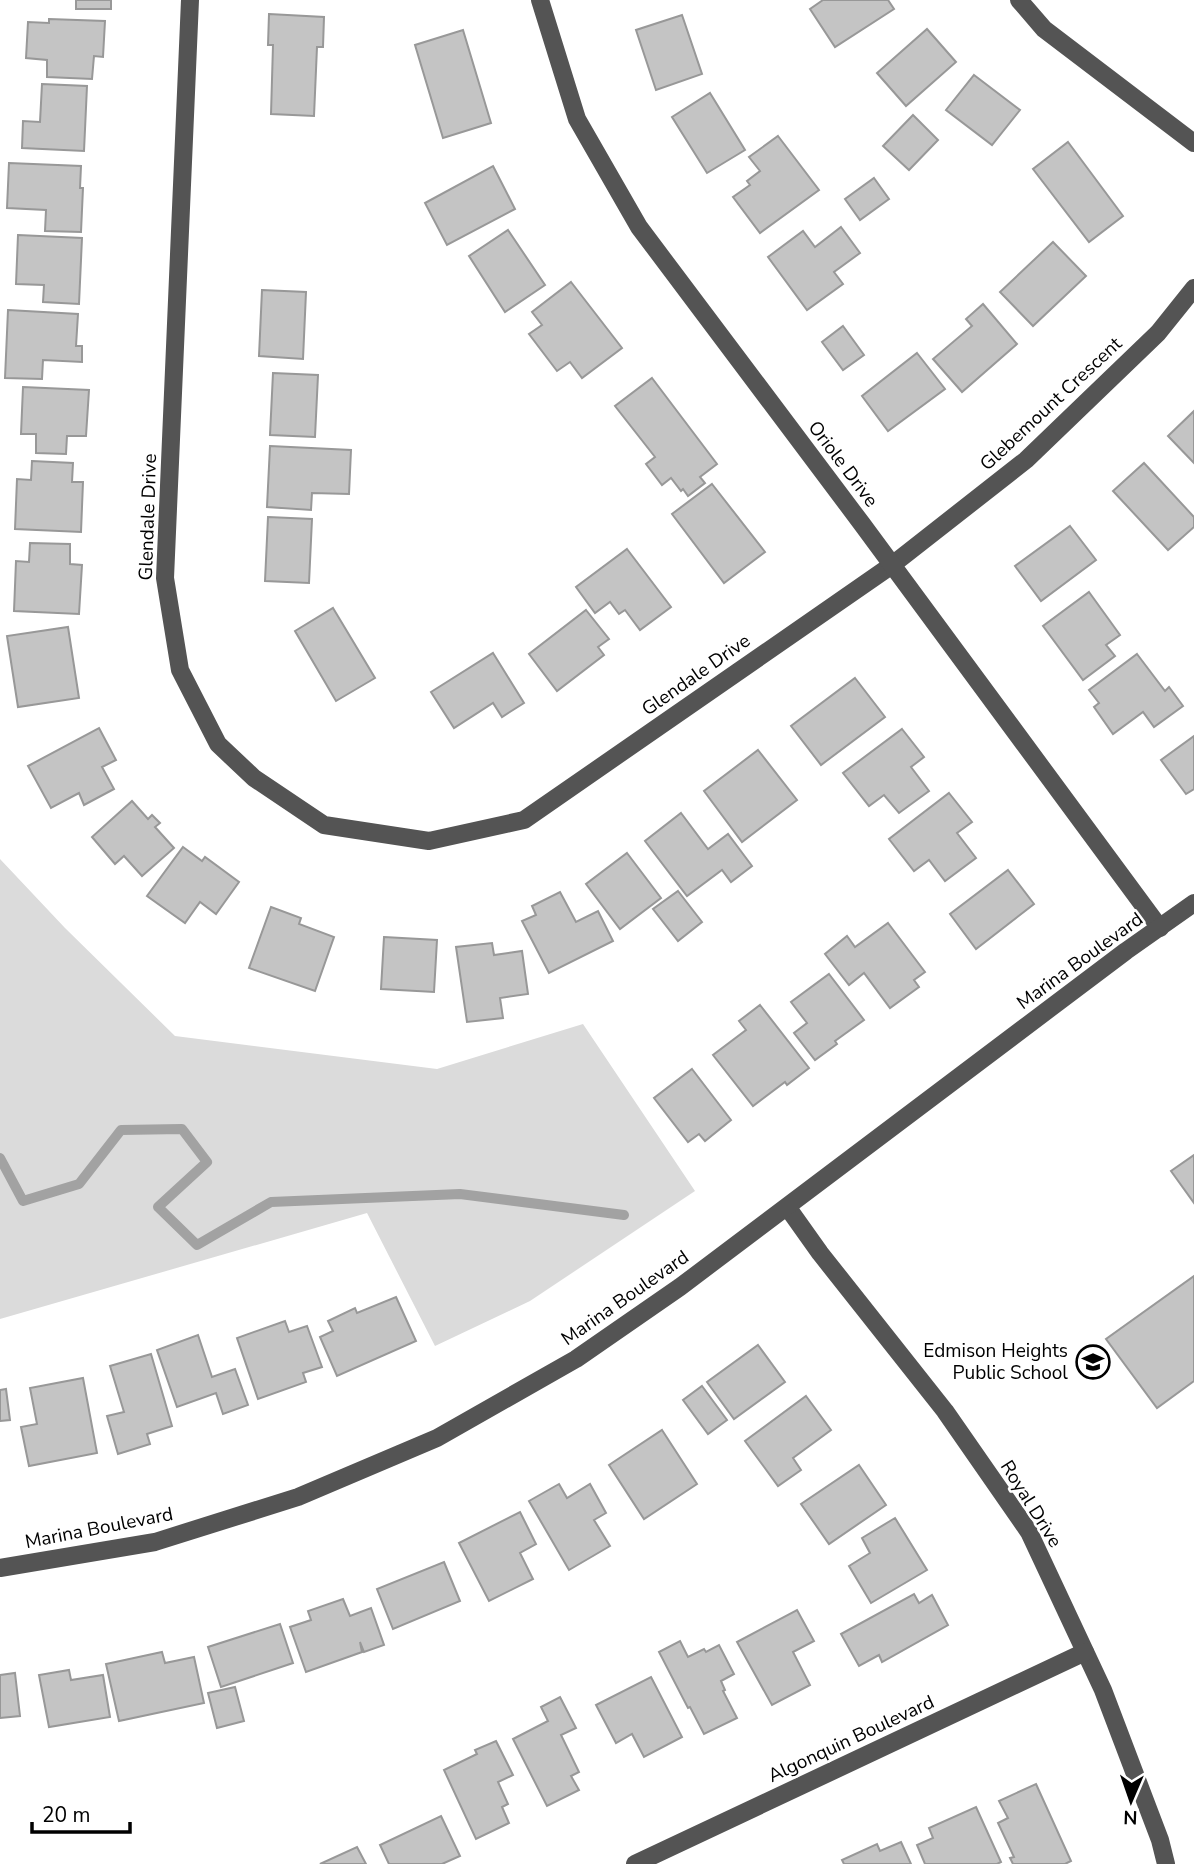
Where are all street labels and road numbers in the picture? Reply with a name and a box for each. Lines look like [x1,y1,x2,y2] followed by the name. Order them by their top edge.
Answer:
[974,331,1128,477] street label: Glebemount Crescent
[802,415,884,513] street label: Oriole Drive
[133,453,163,581] street label: Glendale Drive
[637,628,755,722] street label: Glendale Drive
[1012,906,1148,1016] street label: Marina Boulevard
[556,1244,694,1352] street label: Marina Boulevard
[994,1455,1068,1553] street label: Royal Drive
[23,1501,175,1555] street label: Marina Boulevard
[764,1689,938,1789] street label: Algonquin Boulevard

